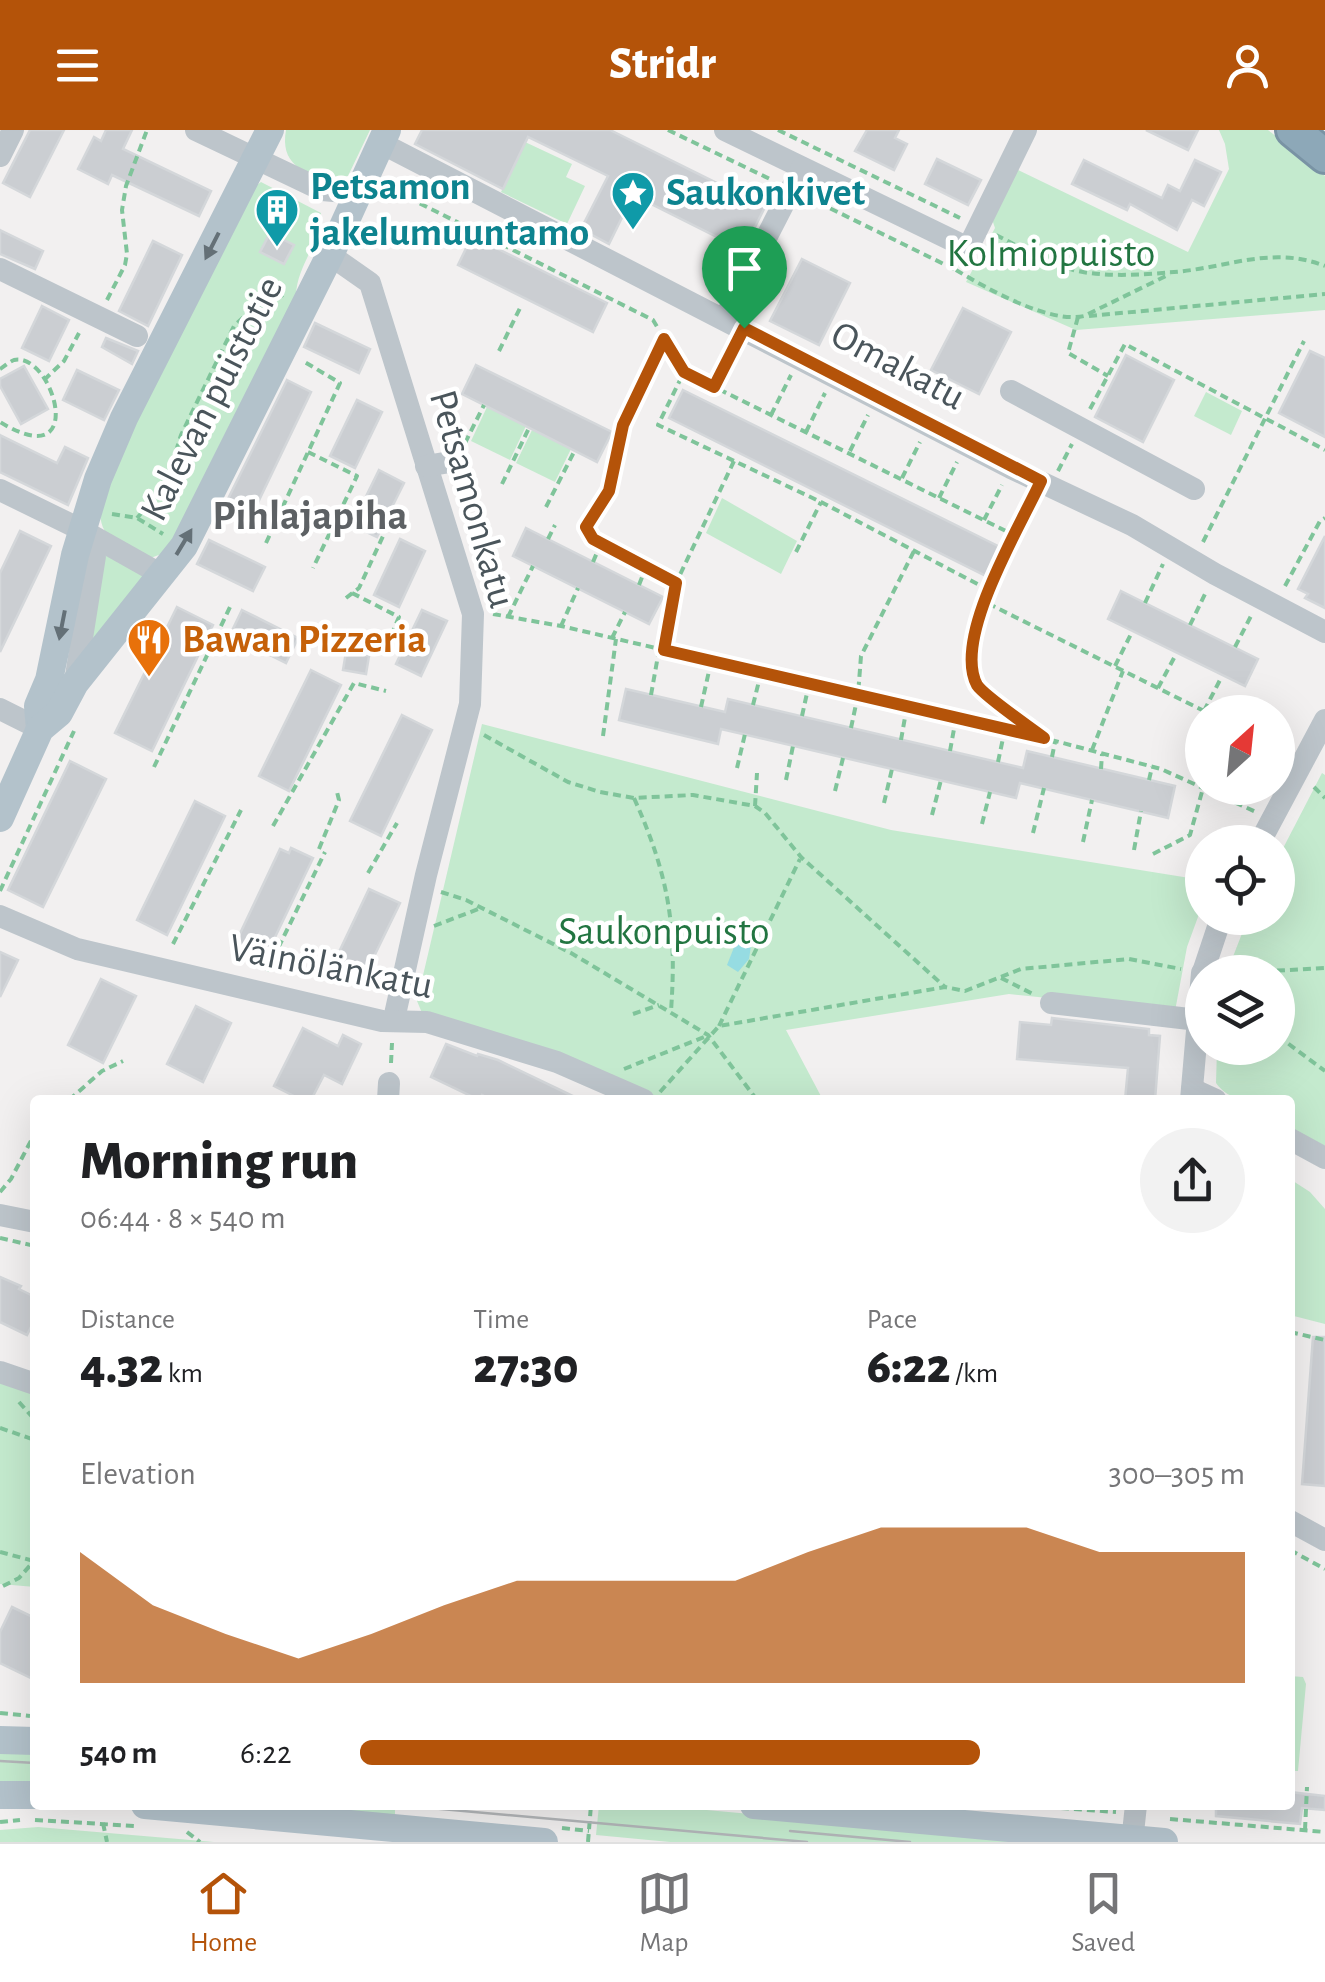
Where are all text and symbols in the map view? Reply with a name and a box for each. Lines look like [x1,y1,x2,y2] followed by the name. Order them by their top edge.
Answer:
[50,38,105,93] icon: menu
[1220,38,1275,93] icon: person
[609,42,716,87] text: Stridr
[310,167,589,253] place label: Petsamon jakelumuuntamo
[610,170,656,231] place icon: Saukonkivet
[666,173,866,213] place label: Saukonkivet
[254,187,300,248] building icon: Petsamon jakelumuuntamo
[702,226,787,329] pin
[204,231,221,260] one-way arrow
[947,234,1155,274] park label: Kolmiopuisto
[717,241,772,296] icon: arrive
[133,271,291,527] street label: Kalevan puistotie
[825,314,971,418] street label: Omakatu
[422,386,522,612] street label: Petsamonkatu
[212,495,408,537] district label: Pihlajapiha
[175,528,192,556] one-way arrow
[53,610,69,641] one-way arrow
[126,617,172,678] restaurant icon: Bawan Pizzeria
[182,620,426,660] place label: Bawan Pizzeria
[1185,695,1295,805] north arrow
[1185,695,1295,1065] map controls
[1185,825,1295,935] button: locate
[558,912,770,952] park label: Saukonpuisto
[226,928,436,1006] street label: Väinölänkatu
[1185,955,1295,1065] button: layers
[1140,1128,1245,1233] button: share
[80,1134,358,1189] text: Morning run
[80,1202,286,1234] text: 06:44 · 8 × 540 m
[80,1306,175,1334] text: Distance
[473,1306,529,1334] text: Time
[867,1306,917,1334] text: Pace
[80,1342,163,1392] text: 4.32
[473,1342,579,1392] text: 27:30
[867,1342,950,1392] text: 6:22
[163,1360,203,1388] text: km
[950,1360,998,1388] text: /km
[80,1458,196,1490] text: Elevation
[1108,1458,1245,1490] text: 300–305 m
[80,1737,157,1769] text: 540 m
[240,1737,292,1769] text: 6:22
[190,1866,257,1960] tab: Home
[637,1866,692,1960] tab: Map
[1071,1866,1135,1960] tab: Saved

